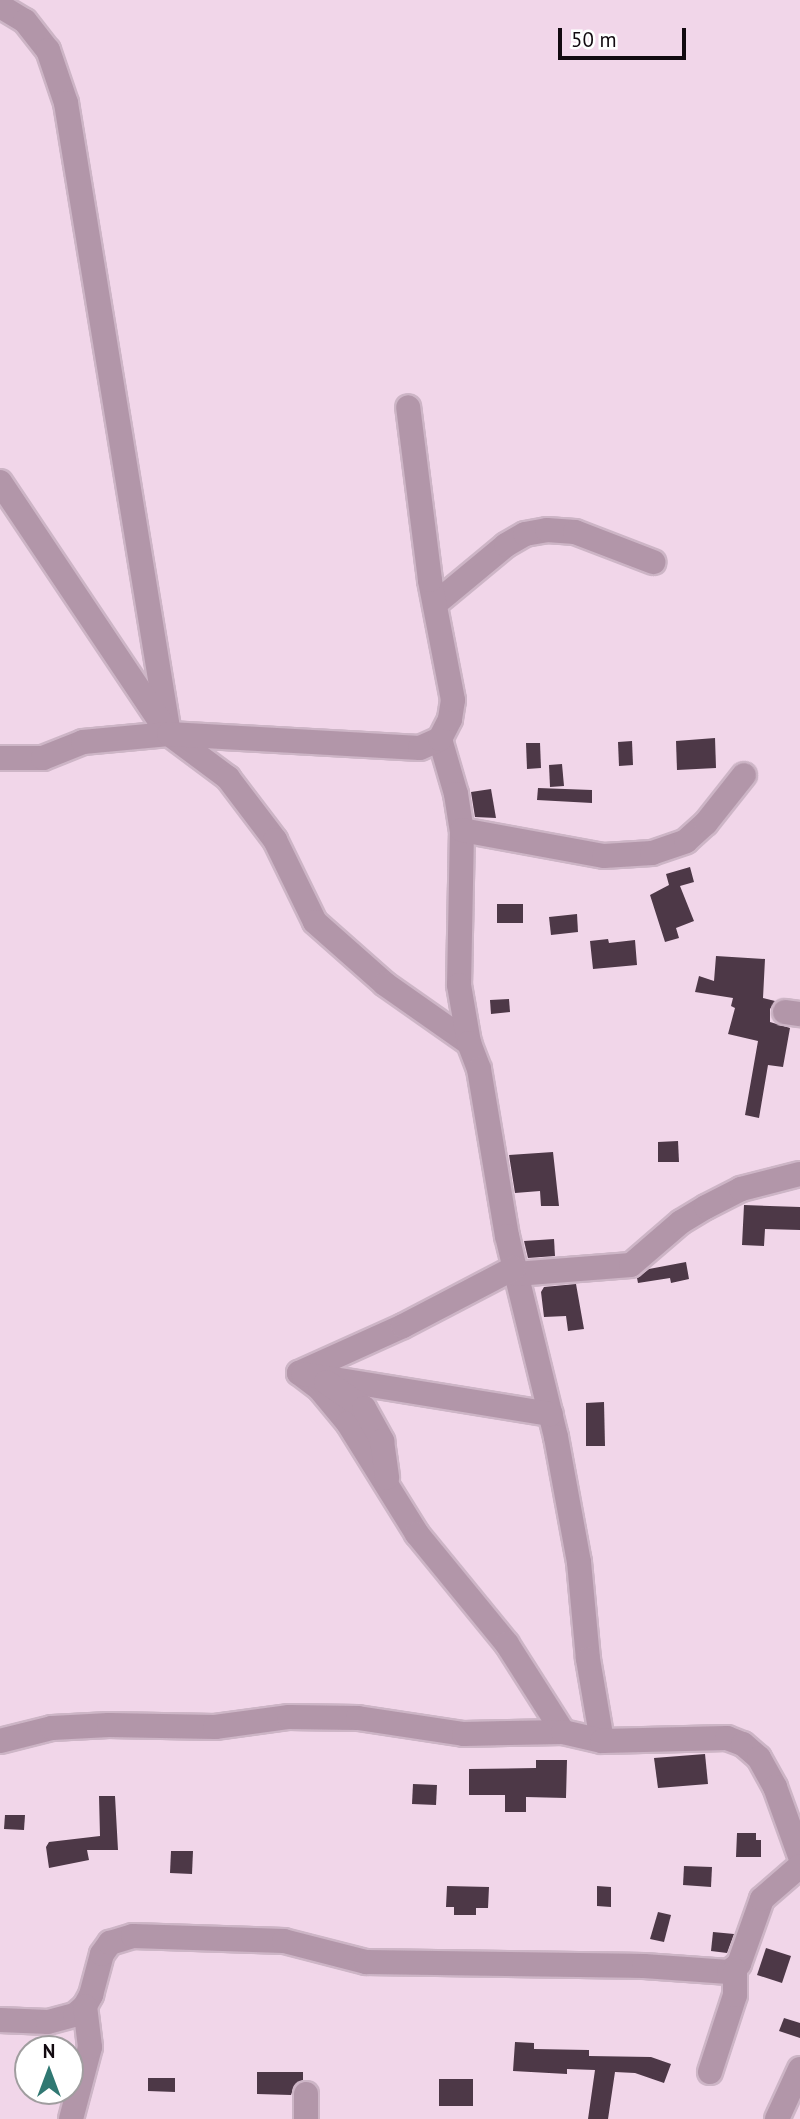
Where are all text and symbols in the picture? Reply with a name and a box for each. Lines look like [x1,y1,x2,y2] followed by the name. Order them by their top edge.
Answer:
[562,14,690,58] scale bar
[571,26,617,53] text: 50 m
[14,2035,84,2105] north arrow
[43,2039,55,2063] text: N

